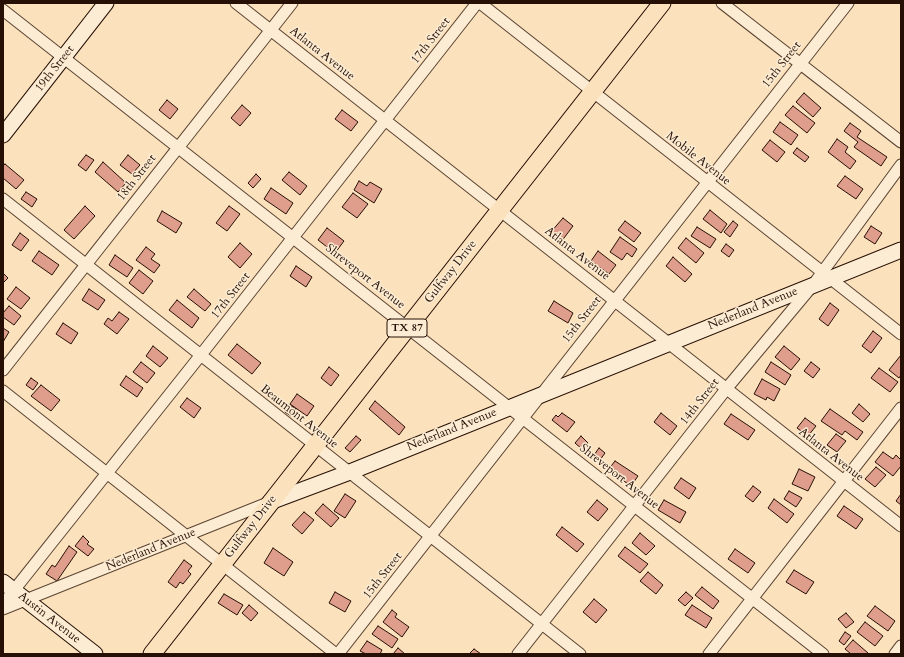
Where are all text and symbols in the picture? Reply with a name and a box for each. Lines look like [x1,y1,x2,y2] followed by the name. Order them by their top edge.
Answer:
[408,15,454,67] street label: 17th Street
[287,24,357,84] street label: Atlanta Avenue
[759,39,805,91] street label: 15th Street
[32,43,78,95] street label: 19th Street
[663,129,733,189] street label: Mobile Avenue
[114,152,160,204] street label: 18th Street
[542,224,612,284] street label: Atlanta Avenue
[422,238,480,306] street label: Gulfway Drive
[322,241,408,313] street label: Shreveport Avenue
[208,270,254,322] street label: 17th Street
[706,284,800,334] street label: Nederland Avenue
[559,294,605,346] street label: 15th Street
[387,319,427,337] road number: TX 87
[677,376,723,428] street label: 14th Street
[257,382,341,452] street label: Beaumont Avenue
[405,405,499,455] street label: Nederland Avenue
[796,425,866,485] street label: Atlanta Avenue
[576,441,662,513] street label: Shreveport Avenue
[222,493,280,561] street label: Gulfway Drive
[104,525,198,575] street label: Nederland Avenue
[360,550,406,602] street label: 15th Street
[15,589,83,647] street label: Austin Avenue

